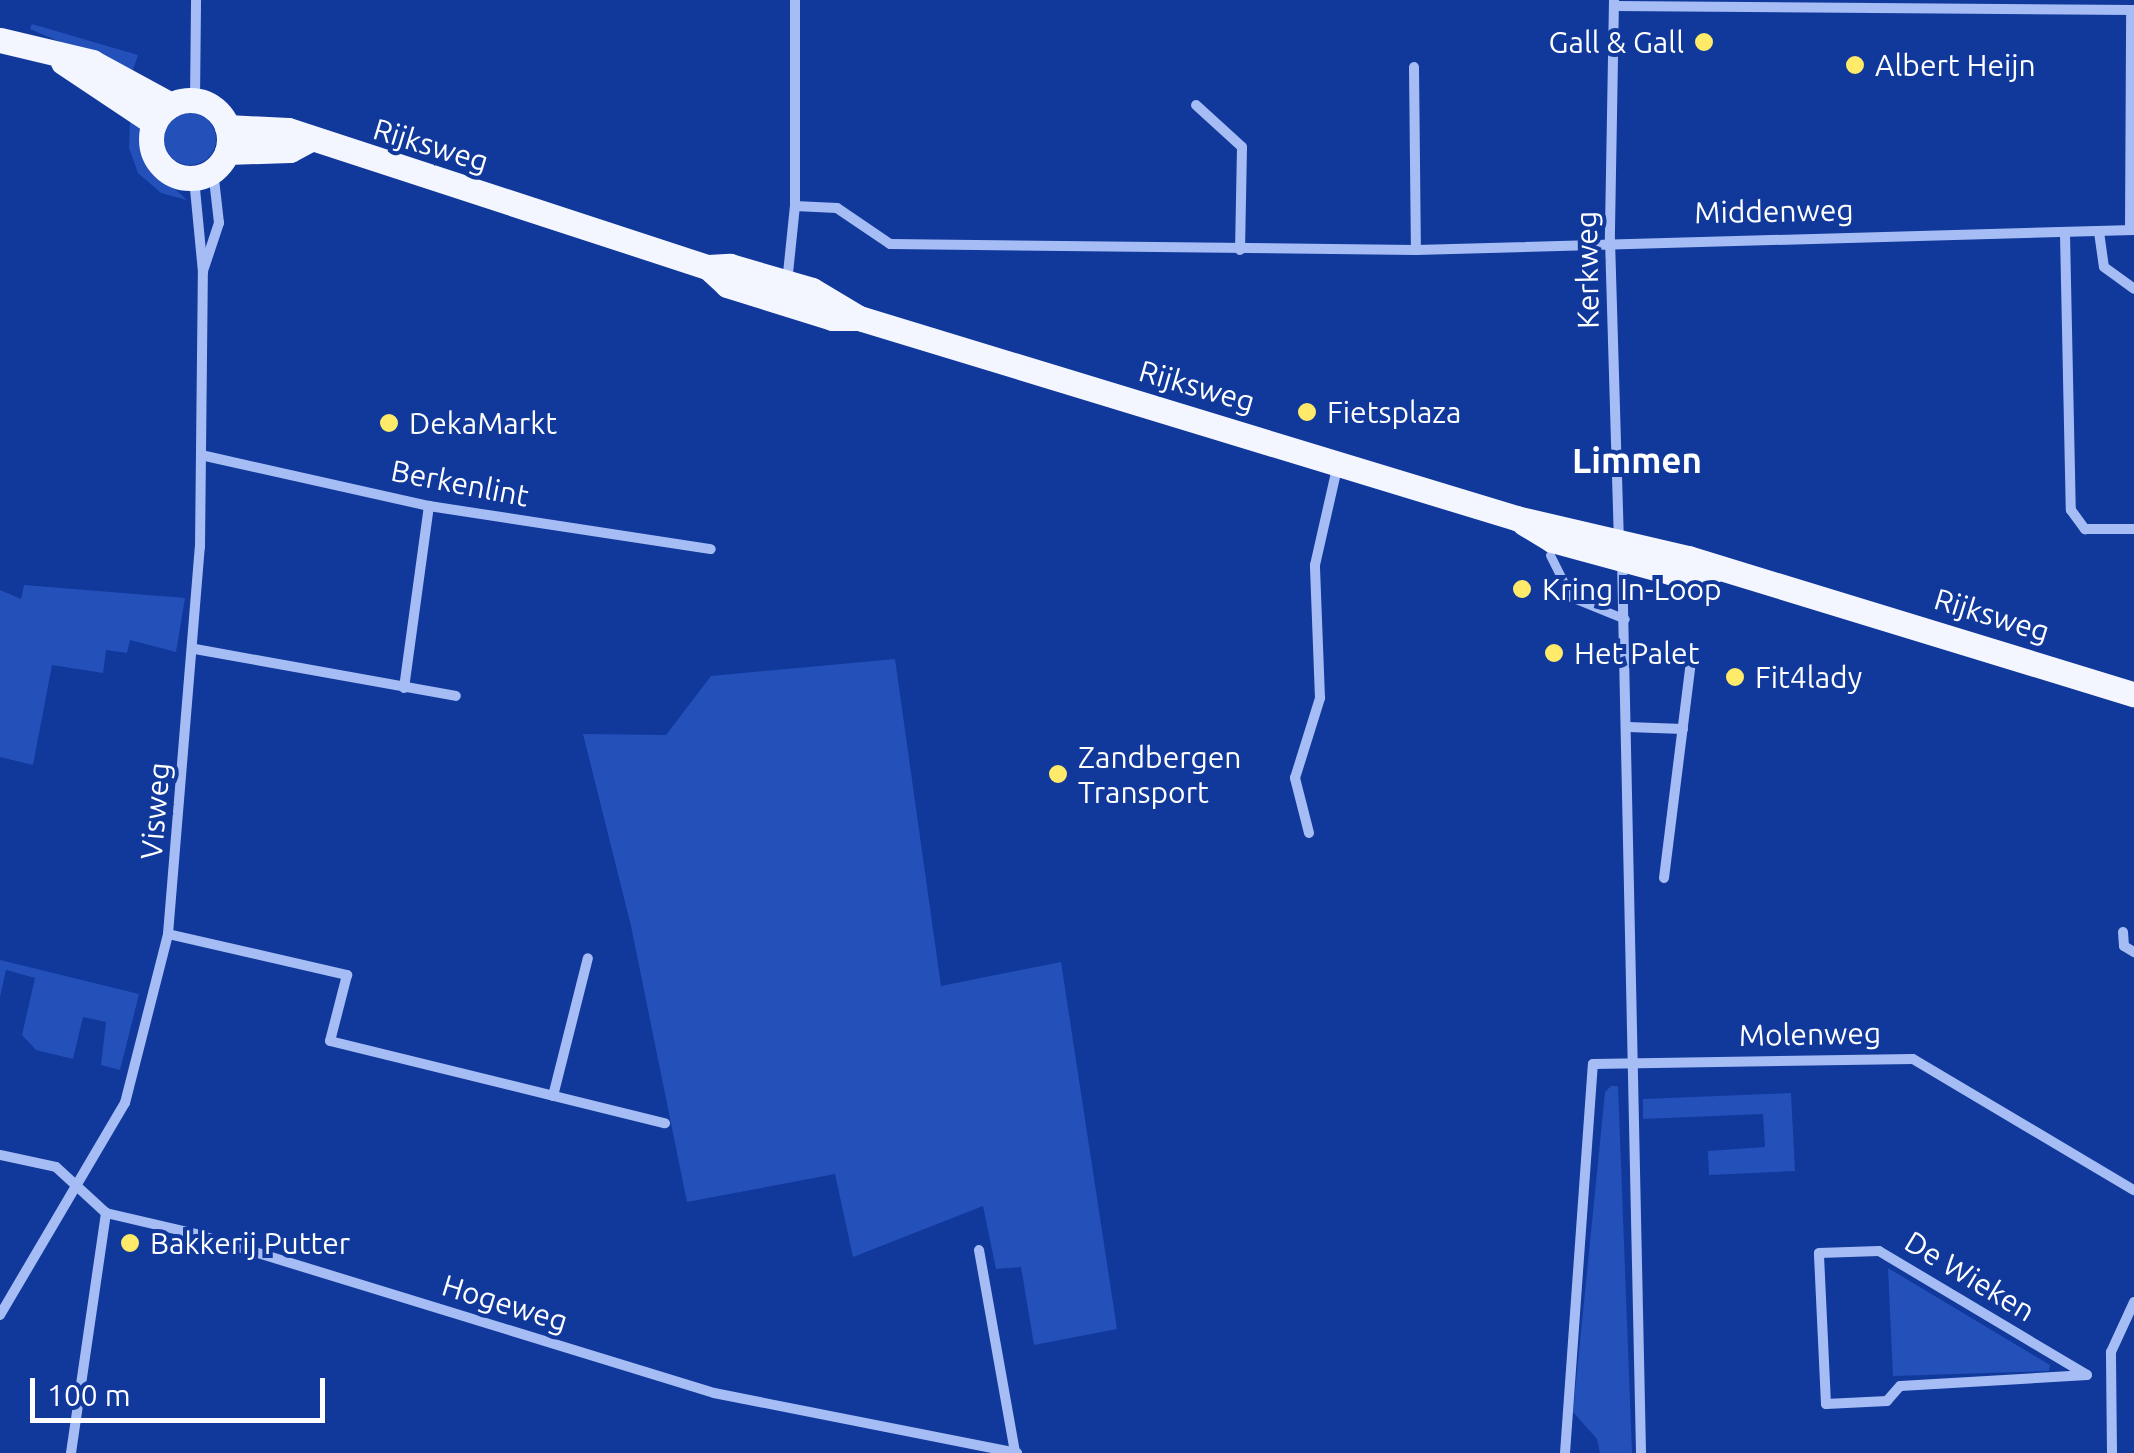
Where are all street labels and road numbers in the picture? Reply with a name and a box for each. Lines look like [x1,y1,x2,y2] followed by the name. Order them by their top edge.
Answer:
[369,110,493,180] street label: Rijksweg
[1694,192,1854,230] street label: Middenweg
[1568,211,1606,329] street label: Kerkweg
[1135,352,1259,420] street label: Rijksweg
[388,452,532,514] street label: Berkenlint
[1930,580,2054,650] street label: Rijksweg
[133,761,177,861] street label: Visweg
[1739,1015,1881,1053] street label: Molenweg
[1899,1223,2041,1329] street label: De Wieken
[438,1267,572,1339] street label: Hogeweg

